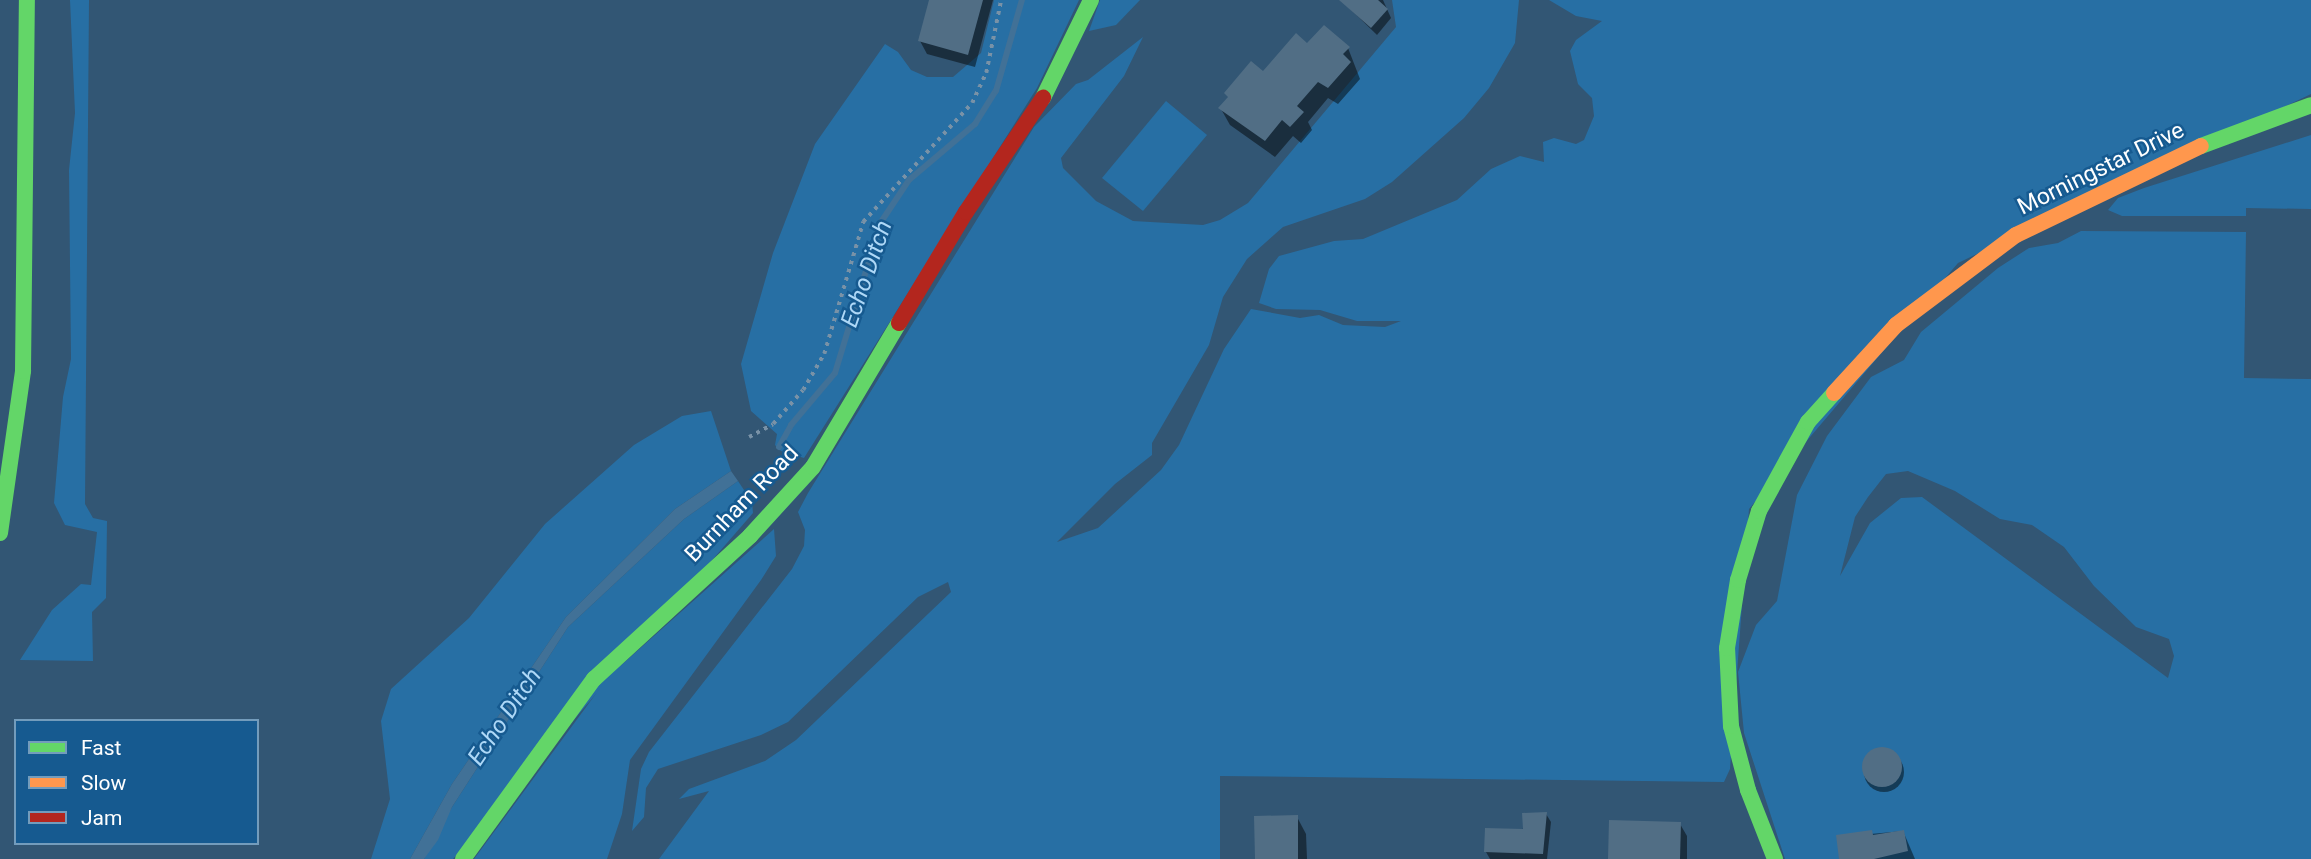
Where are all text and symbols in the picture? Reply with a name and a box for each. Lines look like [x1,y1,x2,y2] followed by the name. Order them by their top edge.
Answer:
[2013,117,2189,221] street label: Morningstar Drive
[835,217,899,331] water label: Echo Ditch
[680,440,804,568] street label: Burnham Road
[462,663,548,771] water label: Echo Ditch
[14,719,259,845] legend
[81,736,121,760] text: Fast
[81,771,126,795] text: Slow
[81,806,122,830] text: Jam

